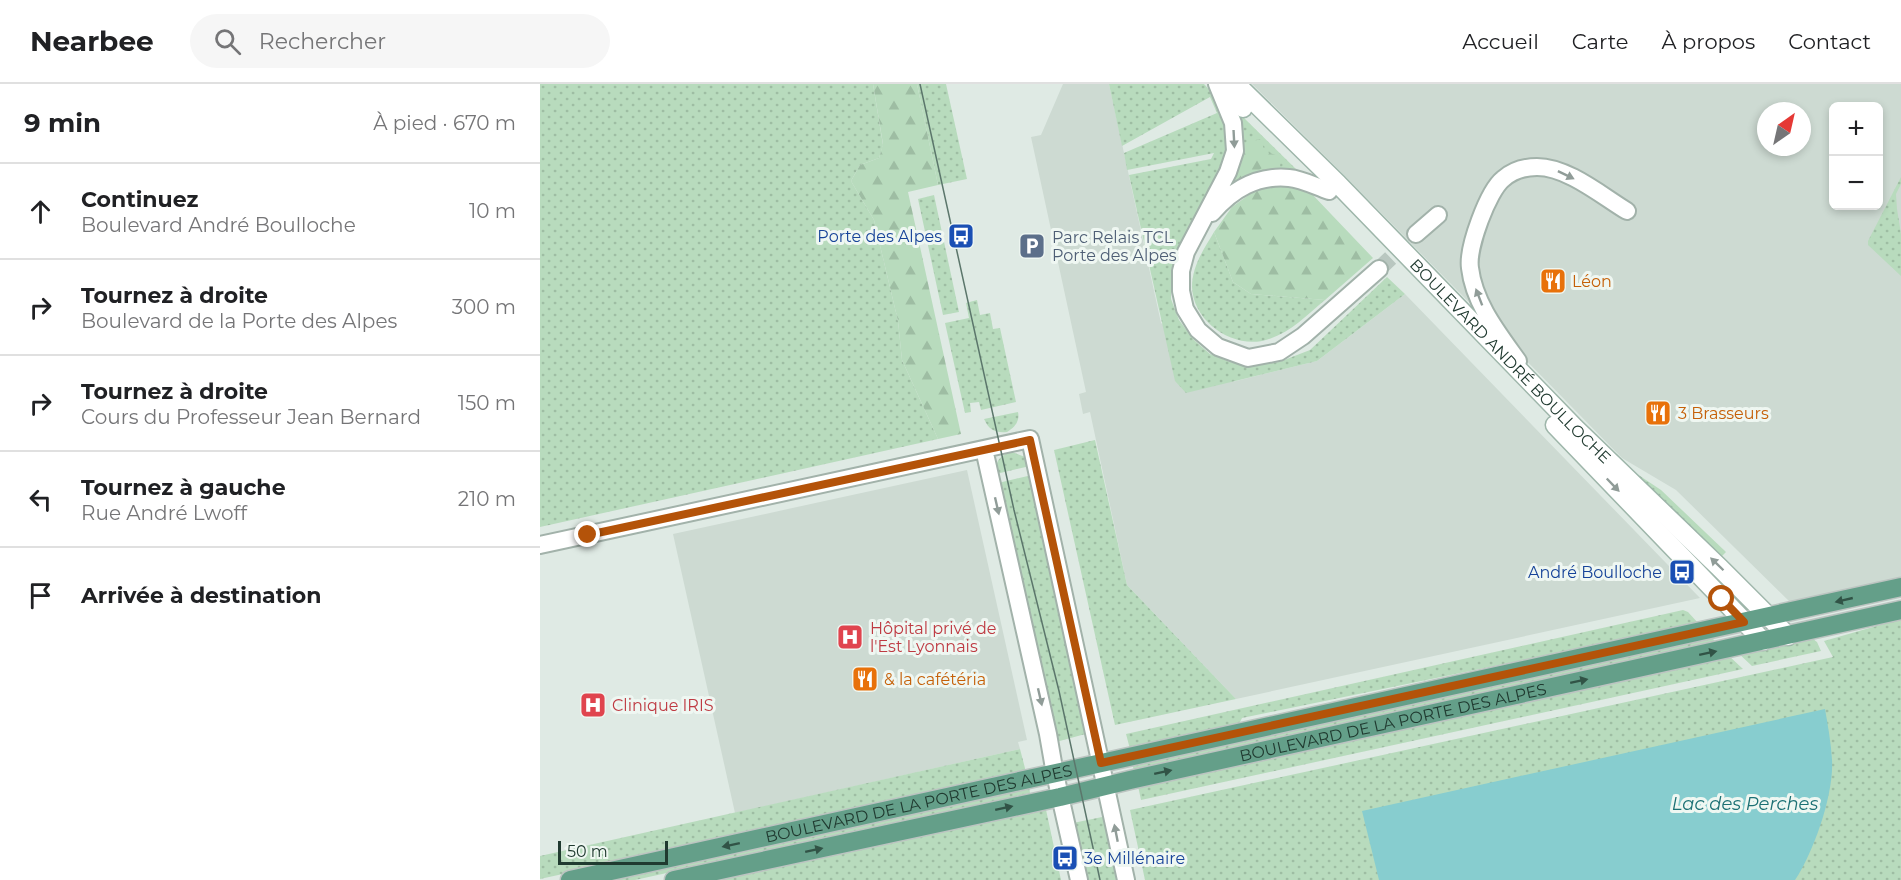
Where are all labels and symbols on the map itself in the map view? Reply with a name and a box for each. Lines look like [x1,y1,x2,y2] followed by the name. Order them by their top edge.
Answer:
[1757,102,1811,156] north arrow
[1229,130,1239,149] one-way arrow
[1558,171,1575,180] one-way arrow
[946,221,976,251] bus stop icon: Porte des Alpes
[817,227,942,246] place label: Porte des Alpes
[1052,228,1177,265] place label: Parc Relais TCL Porte des Alpes
[1017,231,1047,261] parking icon: Parc Relais TCL Porte des Alpes
[1406,255,1615,467] street label: BOULEVARD ANDRÉ BOULLOCHE
[1538,266,1568,296] restaurant icon: Léon
[1572,272,1612,291] place label: Léon
[1474,287,1484,305] one-way arrow
[1643,398,1673,428] restaurant icon: 3 Brasseurs
[1678,404,1769,423] place label: 3 Brasseurs
[1605,478,1619,492] one-way arrow
[992,497,1002,516] one-way arrow
[574,521,600,547] route end
[1667,557,1697,587] bus stop icon: André Boulloche
[1710,558,1724,572] one-way arrow
[1528,563,1662,582] place label: André Boulloche
[1708,585,1734,611] route start
[1834,596,1853,605] one-way arrow
[870,619,996,656] place label: Hôpital privé de l'Est Lyonnais
[835,622,865,652] hospital icon: Hôpital privé de l'Est Lyonnais
[1699,647,1717,657] one-way arrow
[850,664,880,694] restaurant icon: & la cafétéria
[884,670,986,689] place label: & la cafétéria
[1570,676,1589,685] one-way arrow
[1238,679,1548,766] street label: BOULEVARD DE LA PORTE DES ALPES
[1036,687,1045,706] one-way arrow
[578,690,608,720] hospital icon: Clinique IRIS
[612,696,714,715] place label: Clinique IRIS
[763,761,1074,847] street label: BOULEVARD DE LA PORTE DES ALPES
[1154,767,1172,777] one-way arrow
[1672,793,1818,815] water label: Lac des Perches
[995,803,1014,812] one-way arrow
[1111,823,1120,842] one-way arrow
[558,838,668,866] scale bar
[721,841,740,850] one-way arrow
[1050,843,1080,873] bus stop icon: 3e Millénaire
[804,844,823,854] one-way arrow
[1084,849,1185,868] place label: 3e Millénaire

